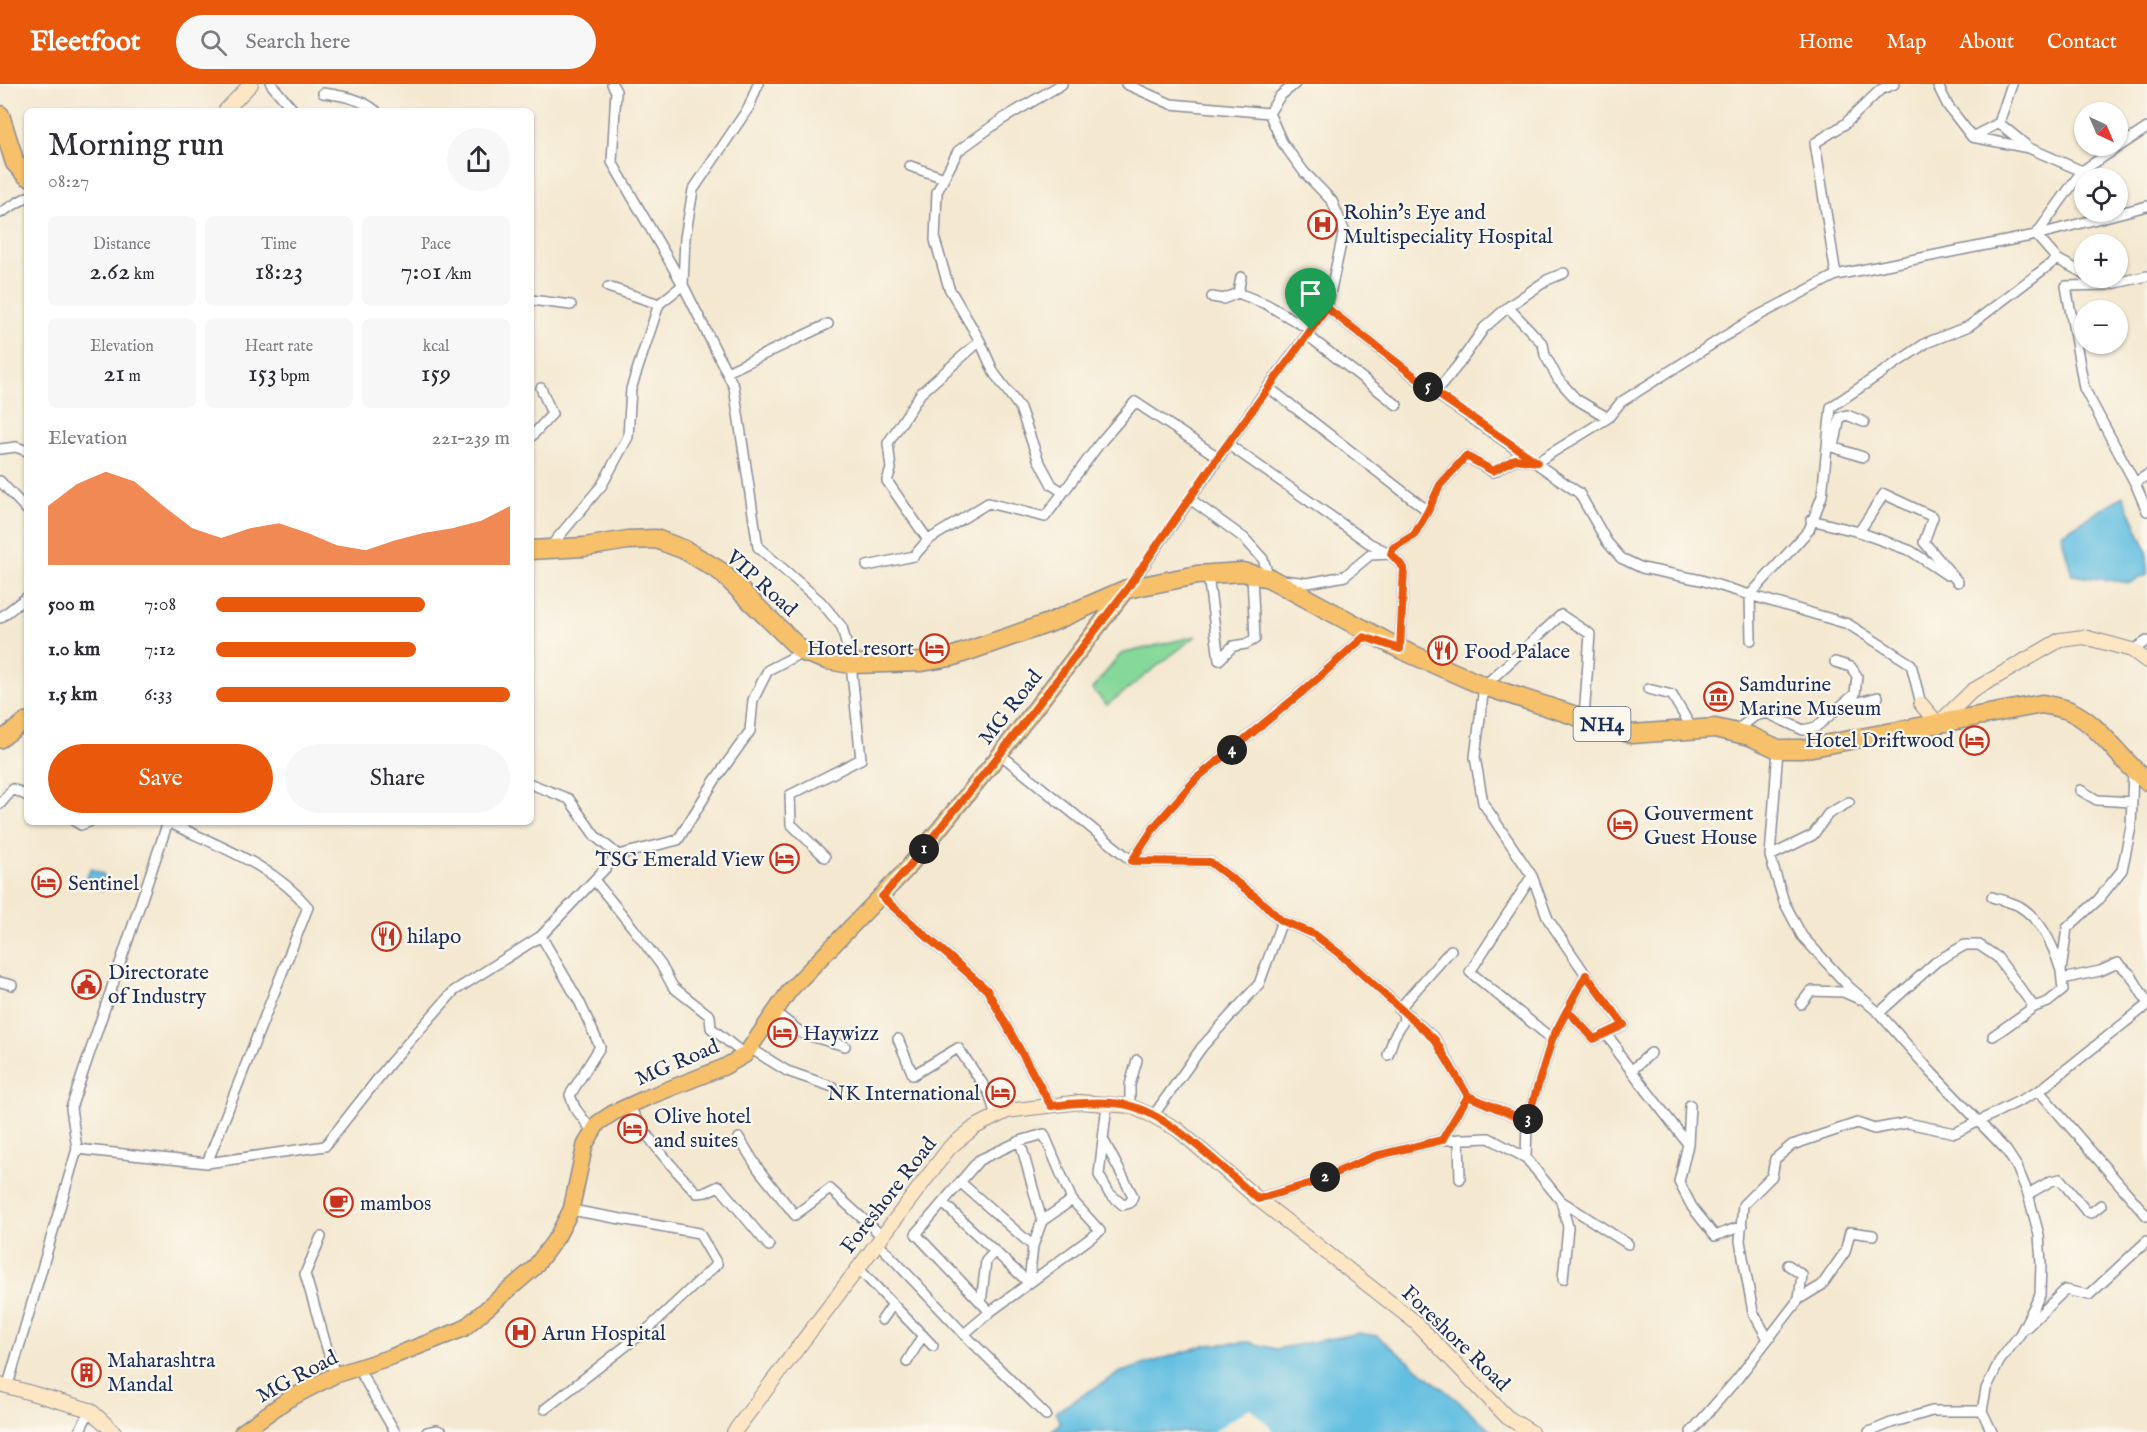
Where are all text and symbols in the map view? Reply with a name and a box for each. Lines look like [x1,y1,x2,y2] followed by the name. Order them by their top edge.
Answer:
[176,15,596,69] search box
[30,25,140,60] text: Fleetfoot
[197,26,230,59] icon: search
[245,28,350,56] text: Search here
[1798,29,1853,56] text: Home
[1886,29,1926,56] text: Map
[1959,29,2014,56] text: About
[2047,29,2117,56] text: Contact
[2074,102,2128,156] north arrow
[2074,102,2128,354] map controls
[48,125,224,167] text: Morning run
[447,128,510,191] button: share
[2074,168,2128,222] button: locate
[48,169,89,194] text: 08:27
[1343,200,1553,251] place label: Rohin's Eye and Multispeciality Hospital
[1306,208,1338,240] hospital icon: Rohin's Eye and Multispeciality Hospital
[2074,234,2128,288] button: +
[93,235,151,255] text: Distance
[261,235,297,255] text: Time
[421,235,451,255] text: Pace
[89,255,130,288] text: 2.62
[255,255,303,288] text: 18:23
[400,255,442,288] text: 7:01
[130,265,155,285] text: km
[442,265,472,285] text: /km
[1285,268,1336,330] pin
[1294,277,1327,310] icon: arrive
[2074,300,2128,354] button: −
[90,337,154,357] text: Elevation
[245,337,313,357] text: Heart rate
[423,337,449,357] text: kcal
[103,357,125,390] text: 21
[248,357,277,390] text: 153
[421,357,451,390] text: 159
[125,367,141,387] text: m
[277,367,310,387] text: bpm
[1413,372,1443,402] pin: 5
[1425,377,1431,397] text: 5
[48,426,127,451] text: Elevation
[432,426,510,451] text: 221–239 m
[719,544,803,624] street label: VIP Road
[48,592,95,617] text: 500 m
[144,592,176,617] text: 7:08
[919,632,951,664] hotel icon: Hotel resort
[1427,635,1459,667] restaurant icon: Food Palace
[807,636,914,663] place label: Hotel resort
[48,637,100,662] text: 1.0 km
[144,637,175,662] text: 7:12
[1464,639,1570,666] place label: Food Palace
[973,664,1049,751] street label: MG Road
[1739,672,1881,723] place label: Samdurine Marine Museum
[1702,680,1734,712] museum icon: Samdurine Marine Museum
[48,682,98,707] text: 1.5 km
[144,682,173,707] text: 6:33
[1574,707,1630,741] road number: NH4
[1959,724,1991,756] hotel icon: Hotel Driftwood
[1805,728,1955,755] place label: Hotel Driftwood
[1217,735,1247,765] pin: 4
[1228,740,1236,760] text: 4
[48,744,273,813] button: Save
[285,744,510,813] button: Share
[1644,801,1758,852] place label: Gouverment Guest House
[1607,809,1639,841] hotel icon: Gouverment Guest House
[909,834,939,864] pin: 1
[921,839,927,859] text: 1
[769,843,801,875] hotel icon: TSG Emerald View
[595,847,765,874] place label: TSG Emerald View
[31,867,63,899] hotel icon: Sentinel
[68,871,139,898] place label: Sentinel
[370,920,402,952] restaurant icon: hilapo
[407,924,461,951] place label: hilapo
[108,960,209,1011] place label: Directorate of Industry
[71,968,103,1000] public building icon: Directorate of Industry
[766,1017,798,1049] hotel icon: Haywizz
[803,1021,879,1048] place label: Haywizz
[632,1033,724,1093] street label: MG Road
[985,1077,1017,1109] hotel icon: NK International
[827,1081,980,1108] place label: NK International
[654,1104,751,1155] place label: Olive hotel and suites
[1513,1104,1543,1134] pin: 3
[1525,1109,1531,1129] text: 3
[617,1112,649,1144] hotel icon: Olive hotel and suites
[835,1131,944,1260] street label: Foreshore Road
[1310,1162,1340,1192] pin: 2
[1321,1167,1329,1187] text: 2
[323,1187,355,1219] cafe icon: mambos
[360,1191,431,1218] place label: mambos
[1395,1280,1516,1398] street label: Foreshore Road
[505,1317,537,1349] hospital icon: Arun Hospital
[541,1321,666,1348] place label: Arun Hospital
[252,1344,344,1410] street label: MG Road
[107,1348,216,1399] place label: Maharashtra Mandal
[70,1356,102,1388] building icon: Maharashtra Mandal

